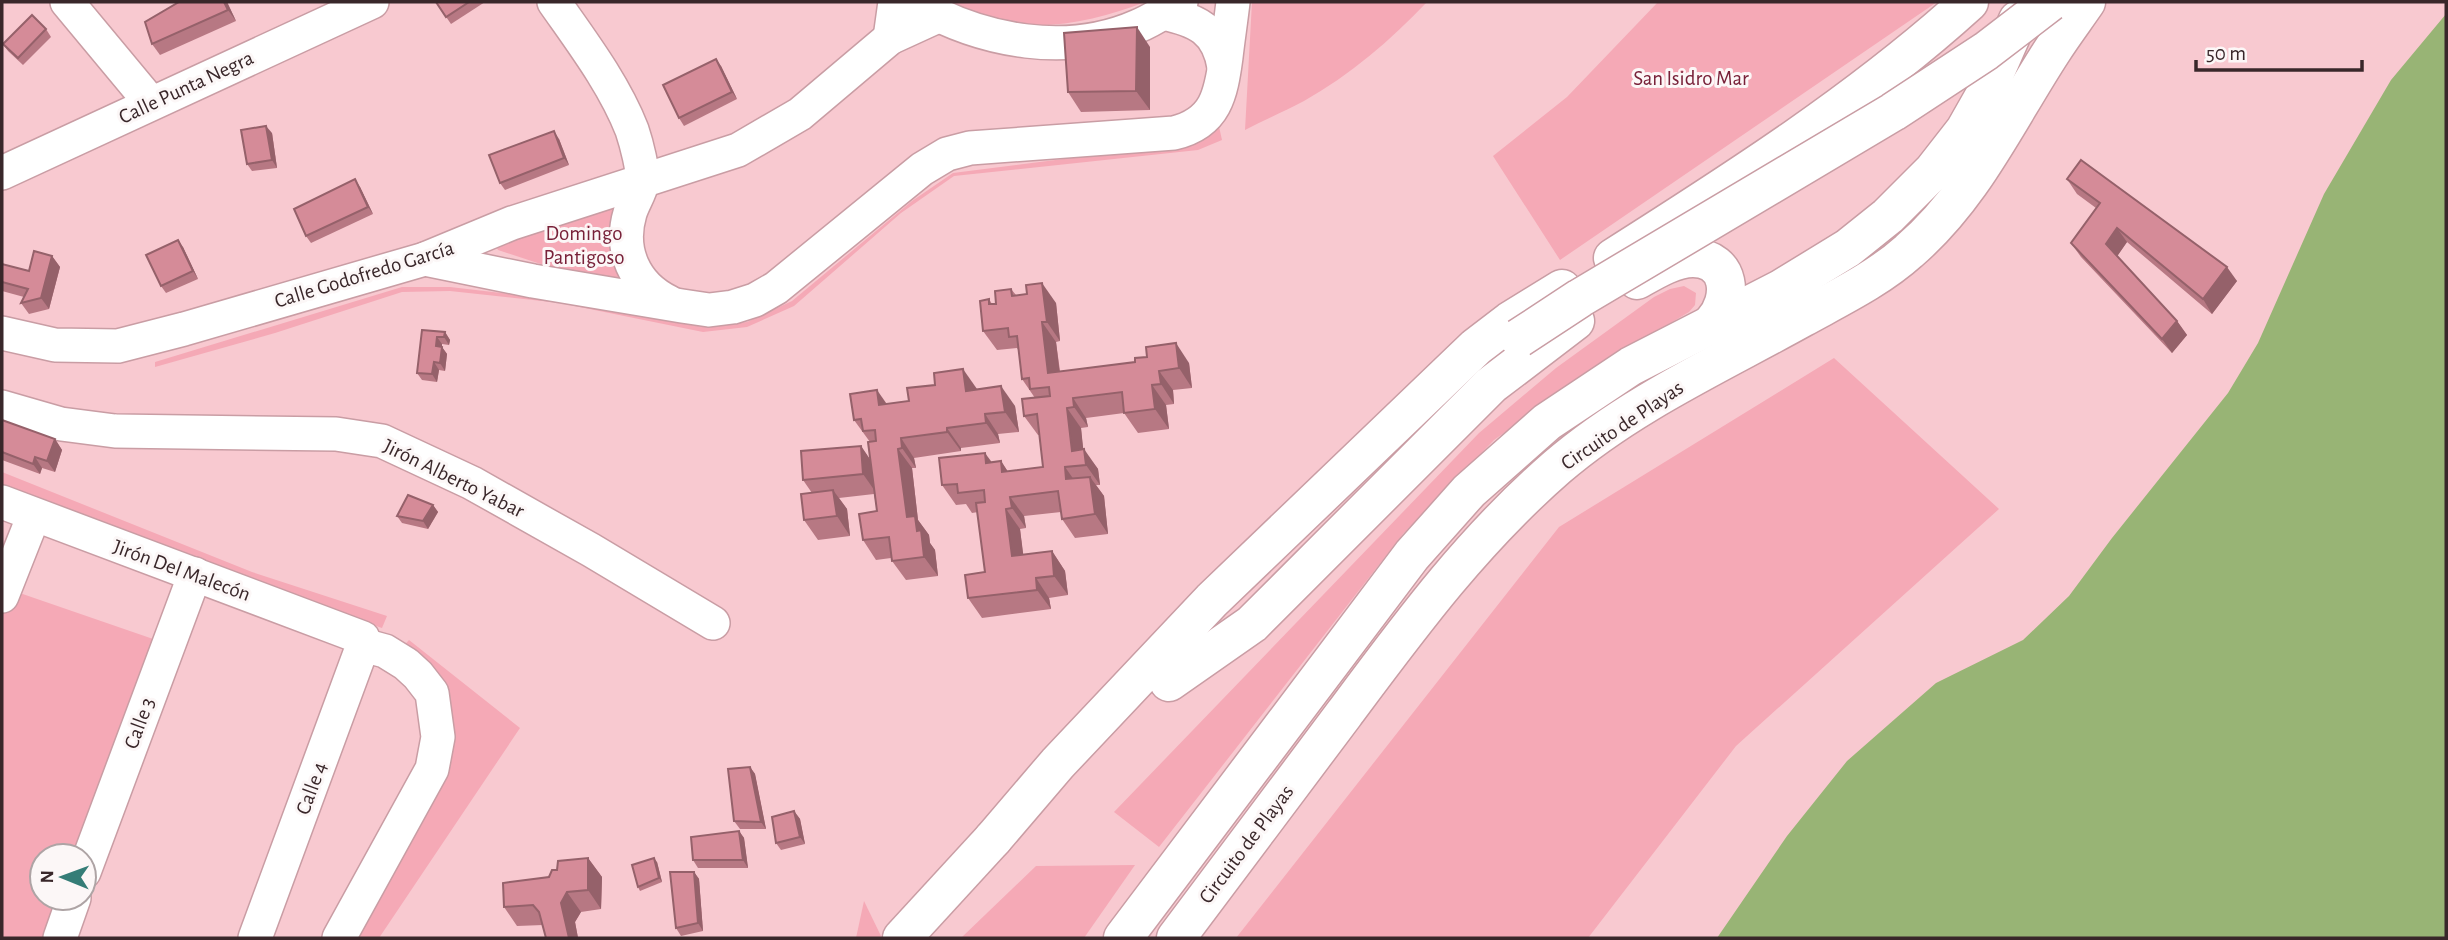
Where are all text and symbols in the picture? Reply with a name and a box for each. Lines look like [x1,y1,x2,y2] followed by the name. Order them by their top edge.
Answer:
[2196,28,2362,72] scale bar
[2206,43,2246,64] text: 50 m
[116,47,257,128] street label: Calle Punta Negra
[1633,68,1749,89] park label: San Isidro Mar
[543,223,625,268] park label: Domingo Pantigoso
[272,237,457,312] street label: Calle Godofredo García
[1557,377,1687,474] street label: Circuito de Playas
[380,435,528,522] street label: Jirón Alberto Yabar
[110,536,253,605] street label: Jirón Del Malecón
[121,695,158,752] street label: Calle 3
[292,759,331,817] street label: Calle 4
[1195,781,1298,908] street label: Circuito de Playas
[28,842,98,912] north arrow
[38,870,57,884] text: N

